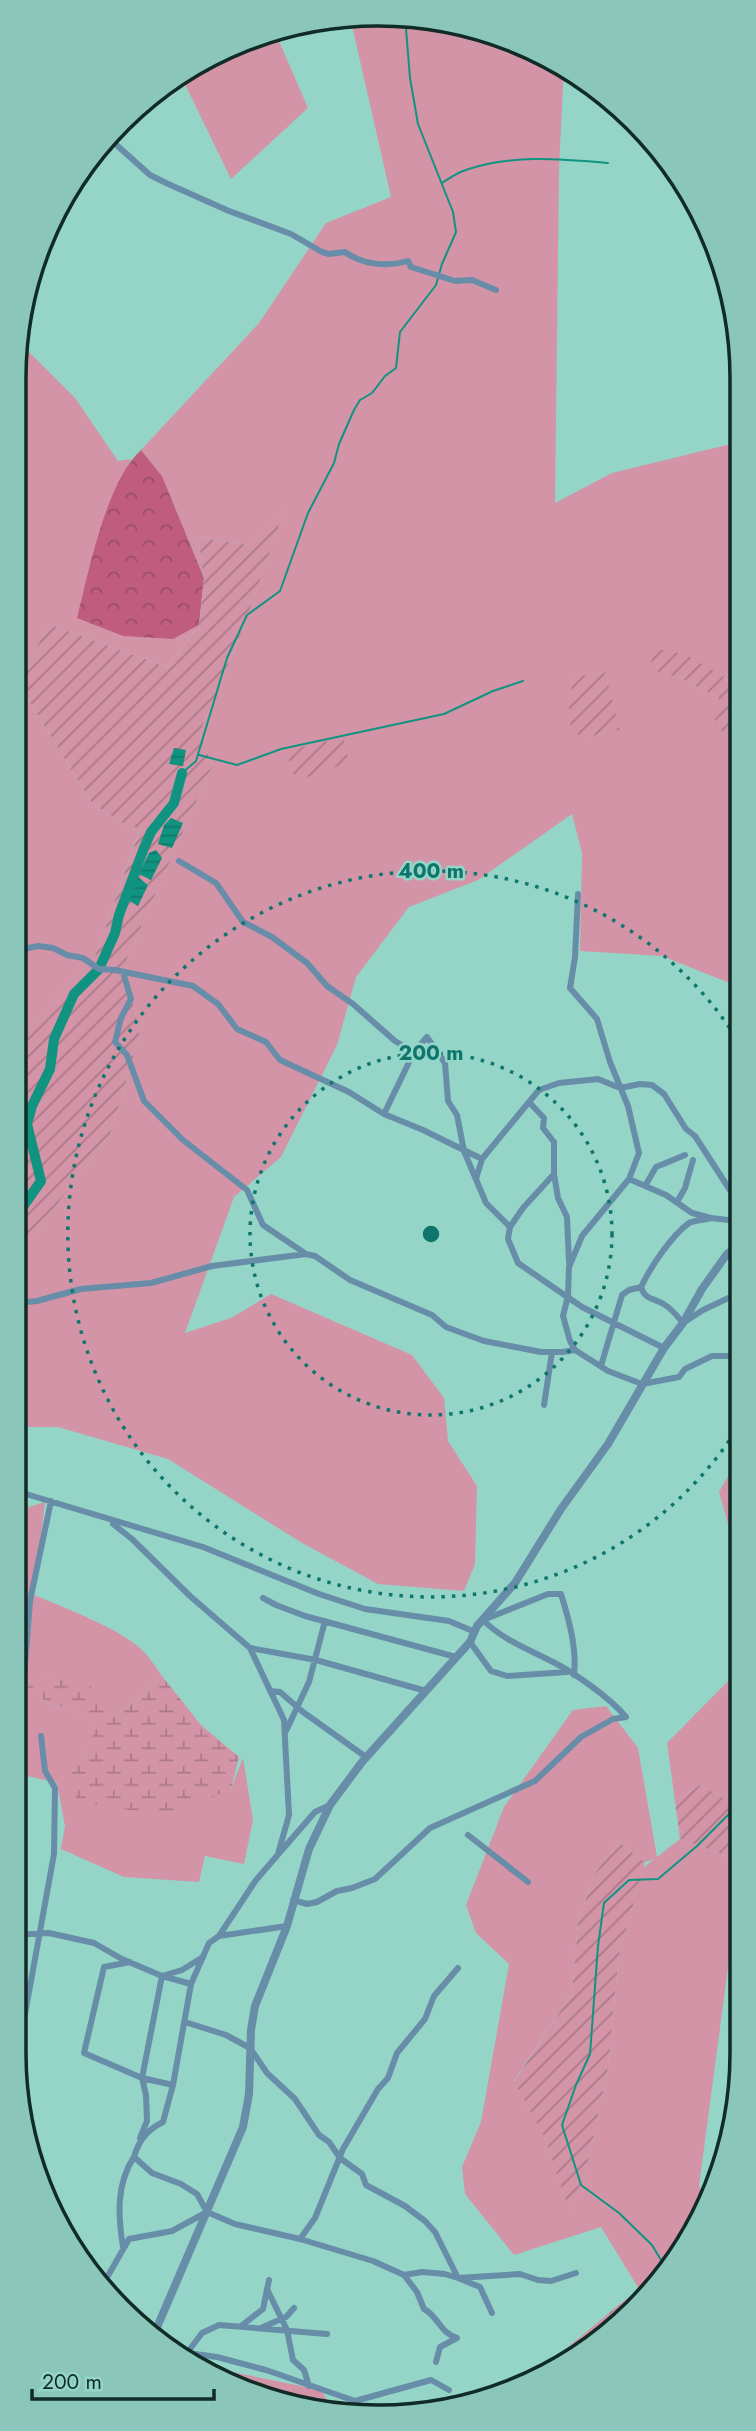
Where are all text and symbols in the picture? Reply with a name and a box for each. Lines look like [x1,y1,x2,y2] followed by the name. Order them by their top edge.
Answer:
[398,856,464,886] text: 400 m
[398,1038,464,1068] text: 200 m
[419,1222,443,1246] centre of rings
[32,2358,214,2402] scale bar
[42,2367,102,2397] text: 200 m

